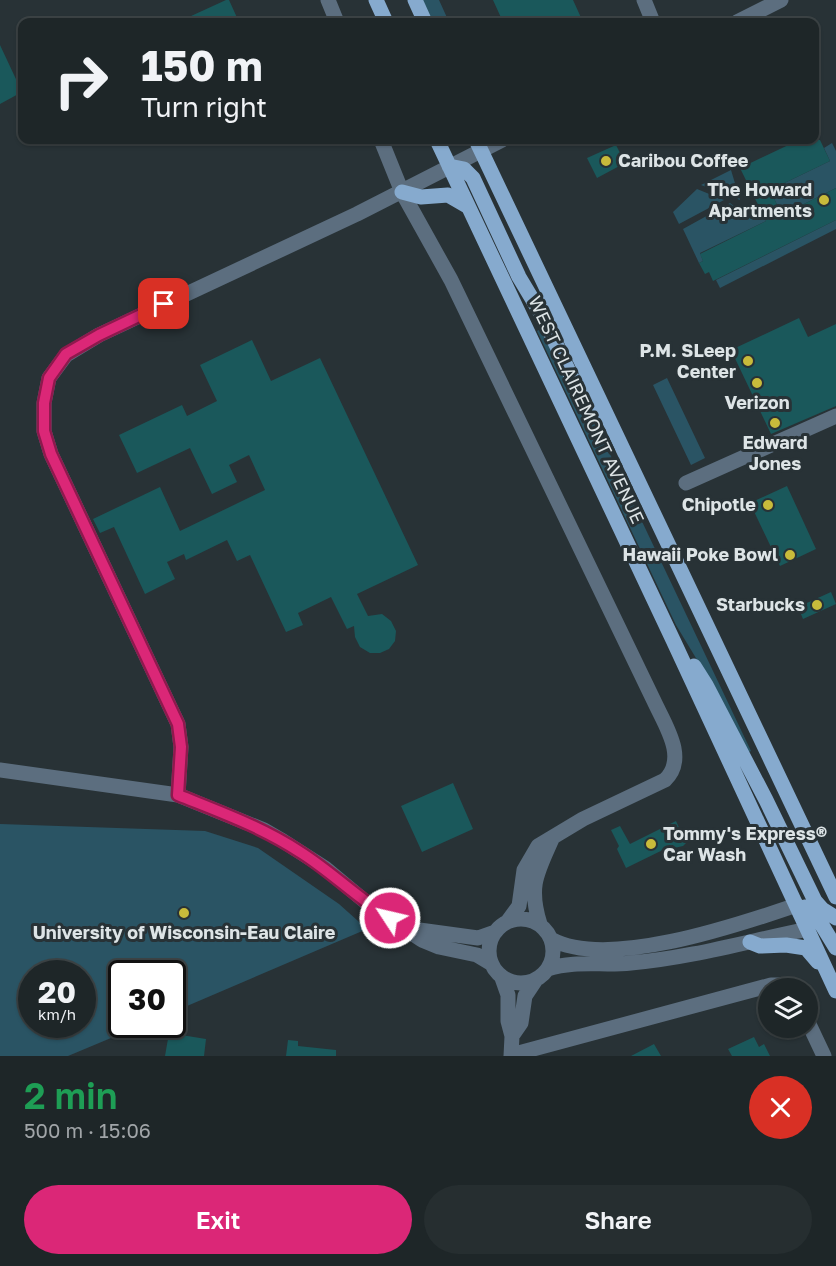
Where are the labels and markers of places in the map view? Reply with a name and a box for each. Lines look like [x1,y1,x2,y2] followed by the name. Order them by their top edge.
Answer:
[618,149,749,171] place label: Caribou Coffee
[599,154,613,168] marker: Caribou Coffee
[707,178,812,221] place label: The Howard Apartments
[817,193,831,207] marker: The Howard Apartments
[138,278,189,329] pin
[639,339,736,382] place label: P.M. SLeep Center
[741,354,755,368] marker: P.M. SLeep Center
[750,376,764,390] marker: Verizon
[724,391,790,413] place label: Verizon
[768,416,782,430] marker: Edward Jones
[743,431,807,474] place label: Edward Jones
[682,493,756,515] place label: Chipotle
[761,498,775,512] marker: Chipotle
[622,543,778,565] place label: Hawaii Poke Bowl
[783,548,797,562] marker: Hawaii Poke Bowl
[716,593,805,615] place label: Starbucks
[810,598,824,612] marker: Starbucks
[663,822,827,865] place label: Tommy's Express® Car Wash
[644,837,658,851] marker: Tommy's Express® Car Wash
[177,906,191,920] marker: University of Wisconsin-Eau Claire
[33,921,336,943] place label: University of Wisconsin-Eau Claire

